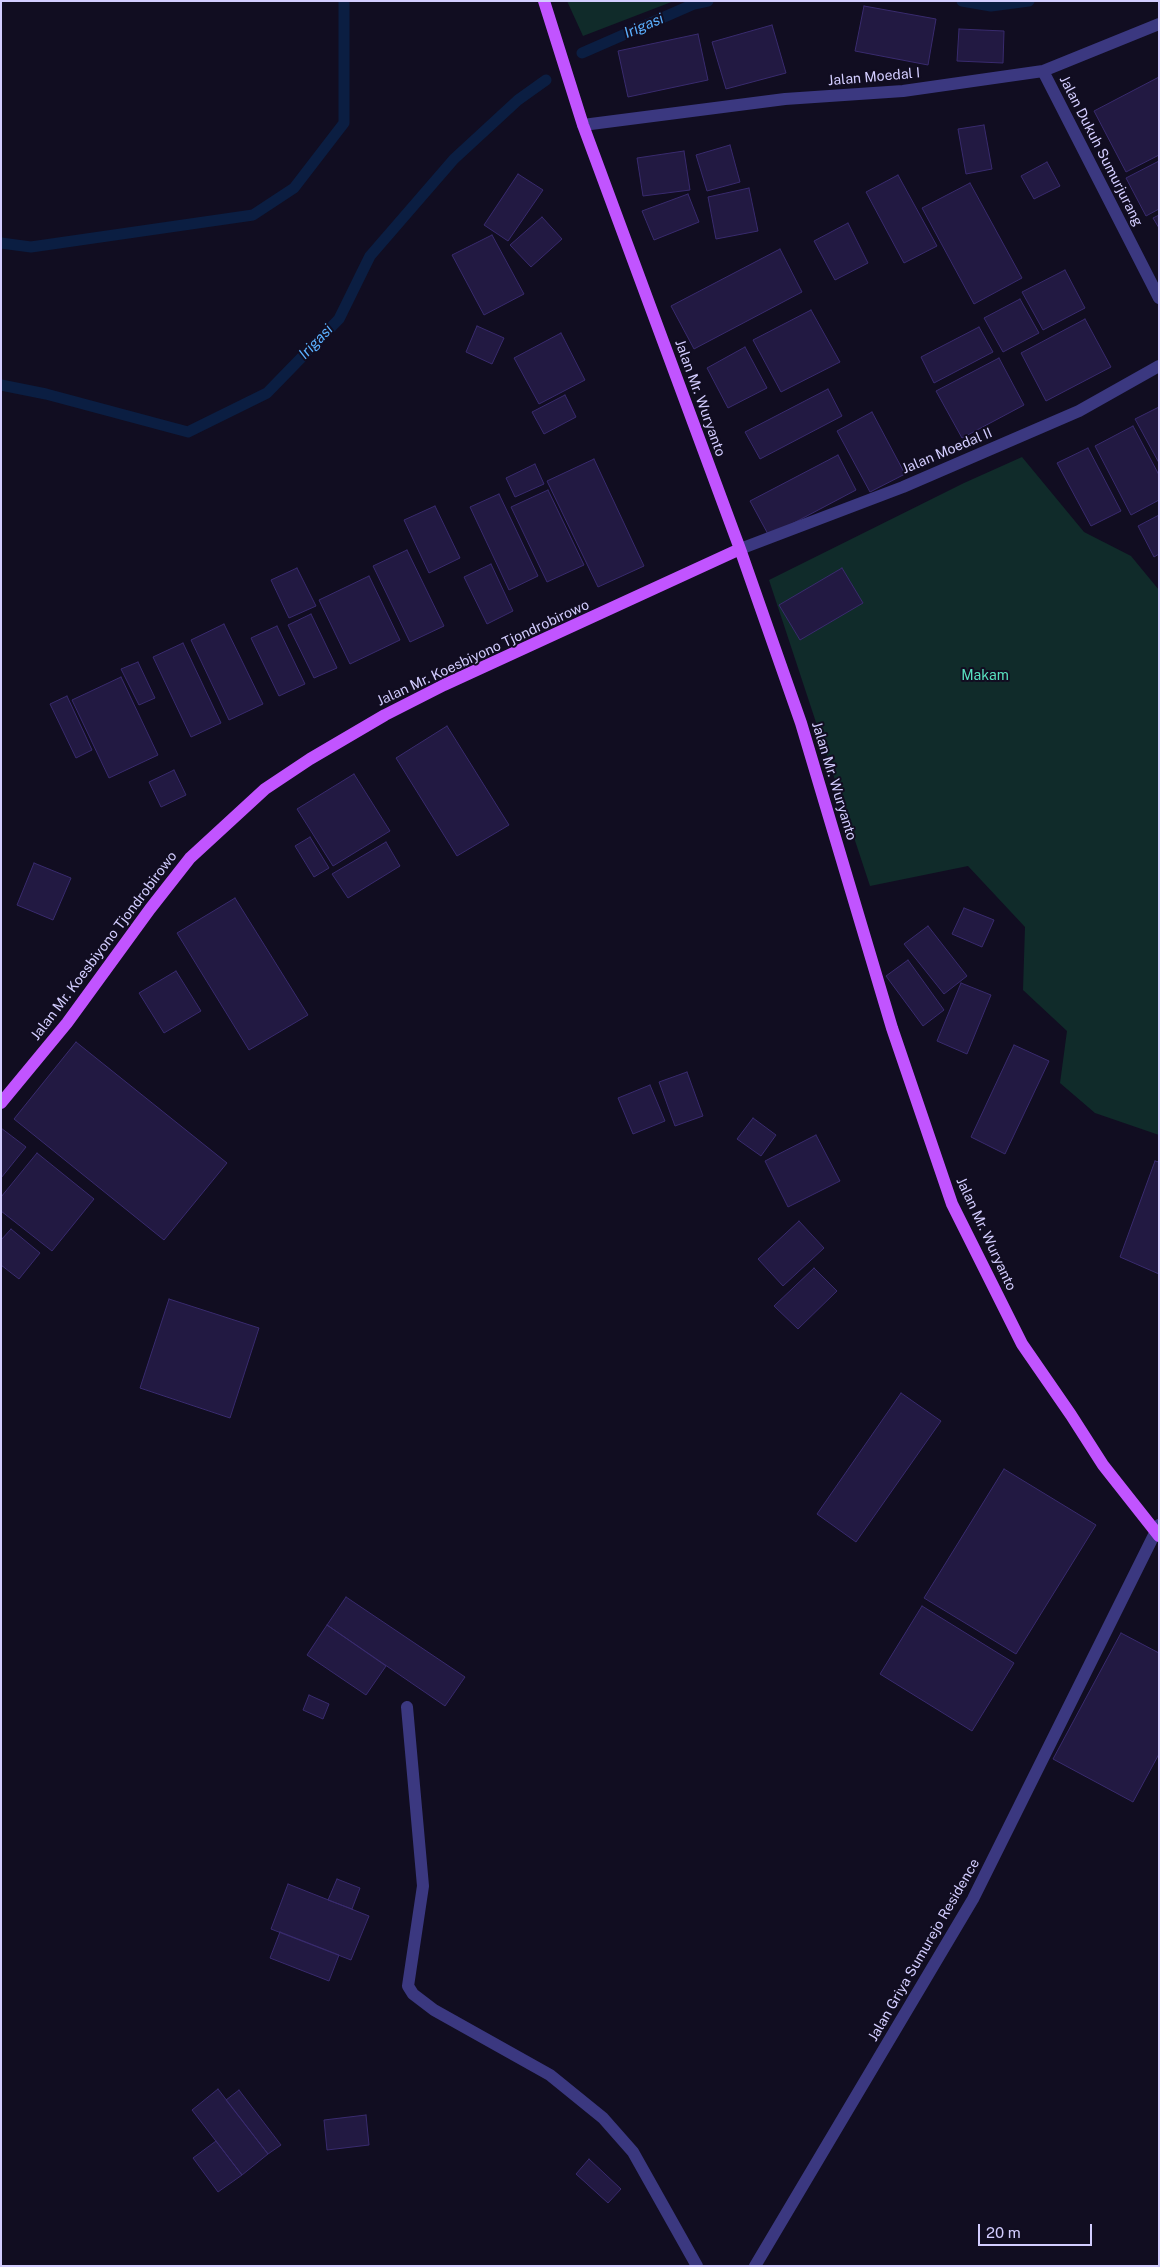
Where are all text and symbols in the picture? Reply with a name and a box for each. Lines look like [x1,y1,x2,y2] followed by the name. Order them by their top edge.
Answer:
[622,10,666,42] water label: Irigasi
[827,65,921,89] street label: Jalan Moedal I
[1056,73,1146,229] street label: Jalan Dukuh Sumurjurang
[295,321,337,363] water label: Irigasi
[671,337,729,459] street label: Jalan Mr. Wuryanto
[899,424,995,478] street label: Jalan Moedal II
[374,596,592,710] street label: Jalan Mr. Koesbiyono Tjondrobirowo
[961,668,1009,684] park label: Makam
[808,720,860,842] street label: Jalan Mr. Wuryanto
[27,848,181,1044] street label: Jalan Mr. Koesbiyono Tjondrobirowo
[952,1175,1020,1293] street label: Jalan Mr. Wuryanto
[865,1856,983,2044] street label: Jalan Griya Sumurejo Residence
[980,2214,1094,2246] scale bar
[986,2224,1021,2241] text: 20 m

